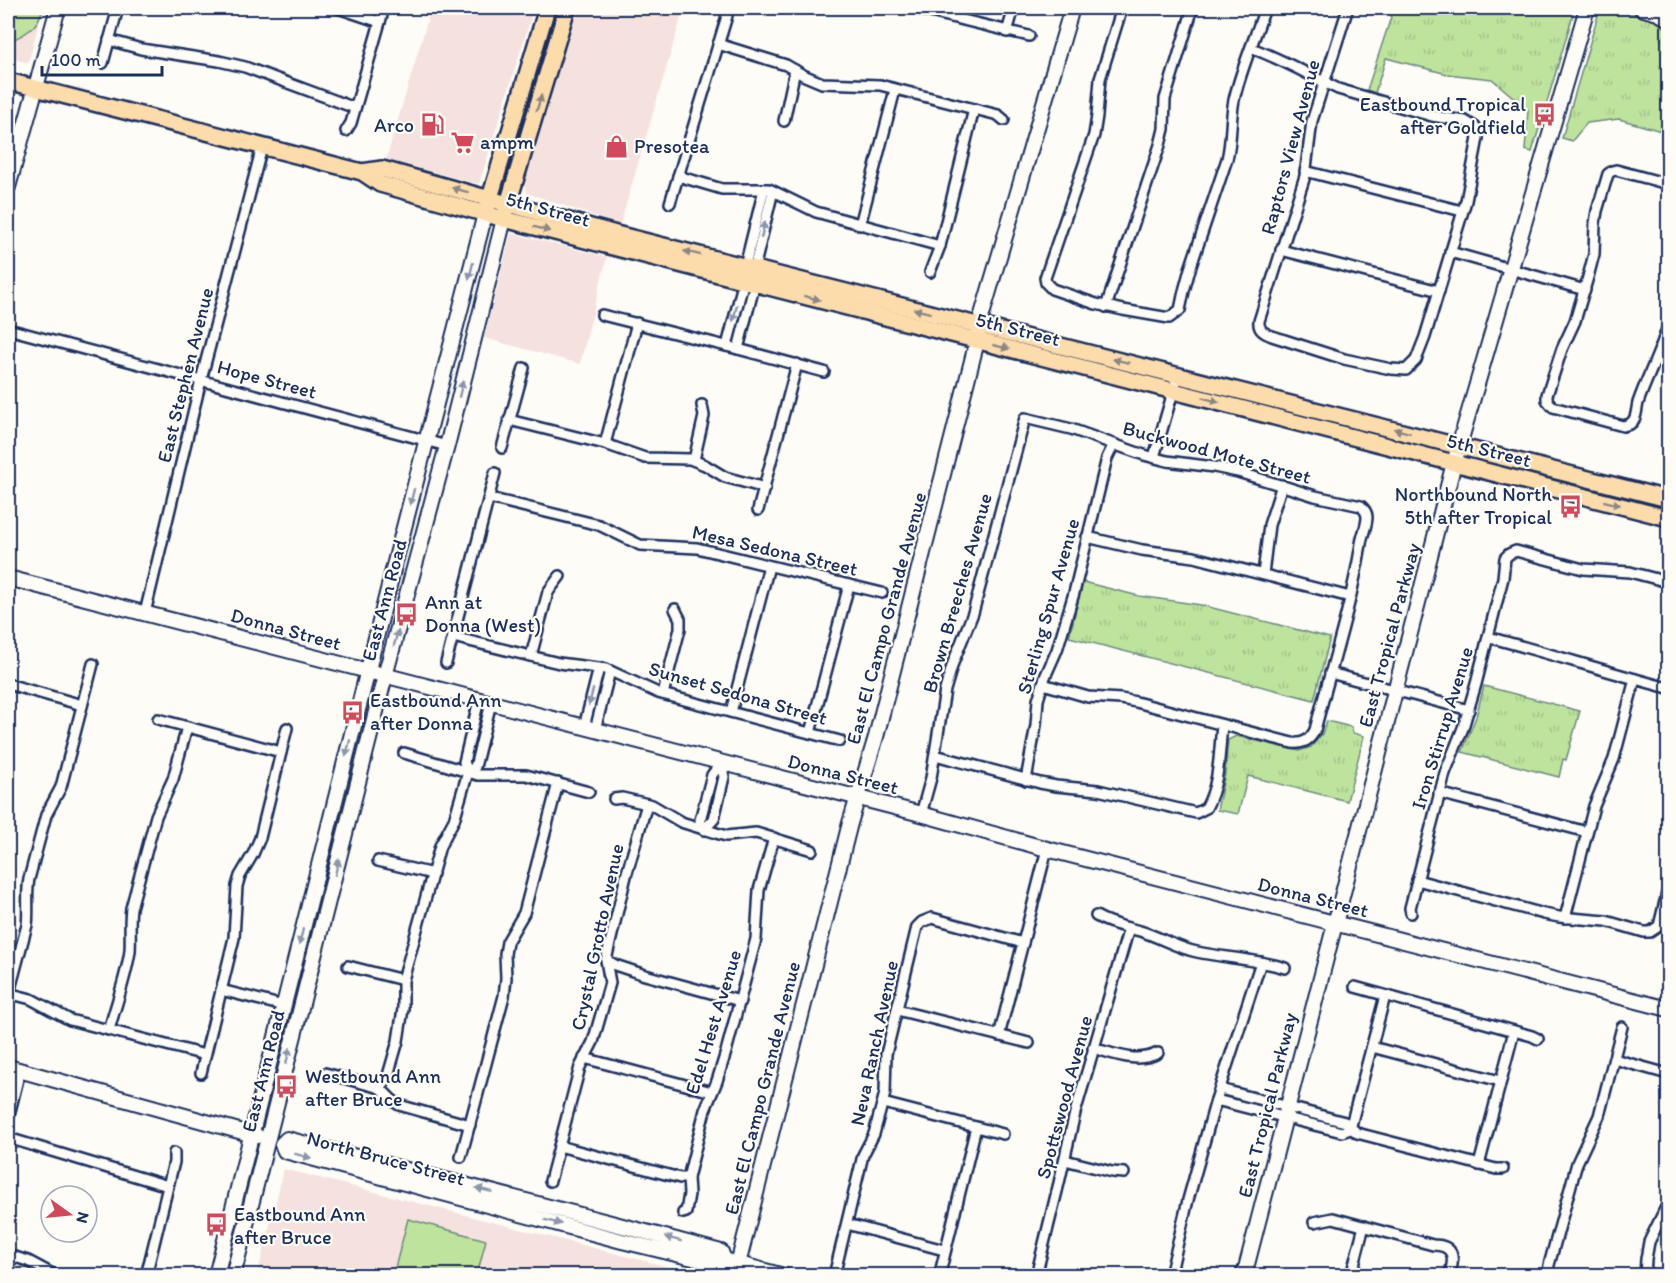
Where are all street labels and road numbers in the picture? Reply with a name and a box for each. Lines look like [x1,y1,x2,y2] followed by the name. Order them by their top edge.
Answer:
[1255,57,1325,237] street label: Raptors View Avenue
[503,186,593,232] street label: 5th Street
[152,285,218,465] street label: East Stephen Avenue
[973,307,1063,351] street label: 5th Street
[215,354,319,404] street label: Hope Street
[1120,415,1314,489] street label: Buckwood Mote Street
[1444,428,1534,472] street label: 5th Street
[841,489,931,747] street label: East El Campo Grande Avenue
[917,490,997,696] street label: Brown Breeches Avenue
[1011,515,1085,697] street label: Sterling Spur Avenue
[690,519,860,581] street label: Mesa Sedona Street
[356,536,412,663] street label: East Ann Road
[1353,540,1425,730] street label: East Tropical Parkway
[228,603,344,655] street label: Donna Street
[1406,644,1478,812] street label: Iron Stirrup Avenue
[646,656,830,730] street label: Sunset Sedona Street
[785,749,901,799] street label: Donna Street
[565,841,629,1033] street label: Crystal Grotto Avenue
[1255,872,1371,922] street label: Donna Street
[680,947,746,1097] street label: Edel Hest Avenue
[845,958,903,1128] street label: Neva Ranch Avenue
[719,959,805,1217] street label: East El Campo Grande Avenue
[236,1007,290,1135] street label: East Ann Road
[1232,1009,1302,1200] street label: East Tropical Parkway
[1031,1013,1097,1181] street label: Spottswood Avenue
[304,1125,468,1191] street label: North Bruce Street

